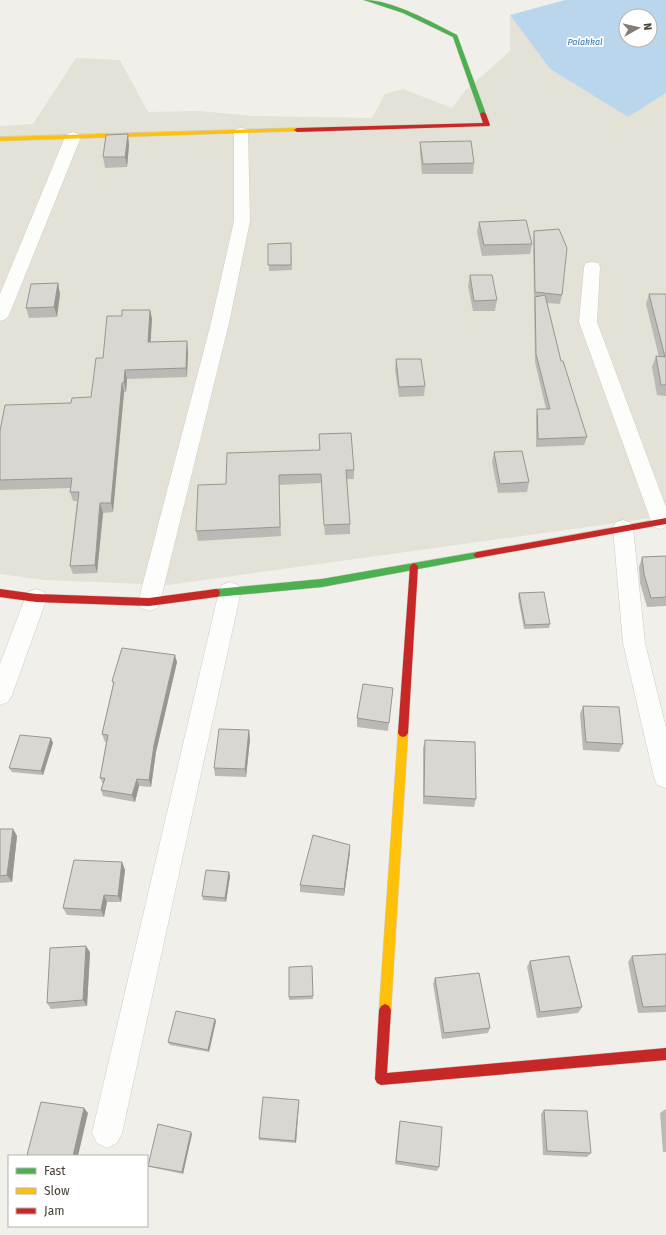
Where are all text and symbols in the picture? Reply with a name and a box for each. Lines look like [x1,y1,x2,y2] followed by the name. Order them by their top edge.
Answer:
[618,8,658,48] north arrow
[640,22,654,31] text: N
[567,37,603,47] water label: Palakkal
[8,1155,148,1227] legend
[44,1164,66,1178] text: Fast
[44,1184,70,1198] text: Slow
[44,1204,64,1218] text: Jam

